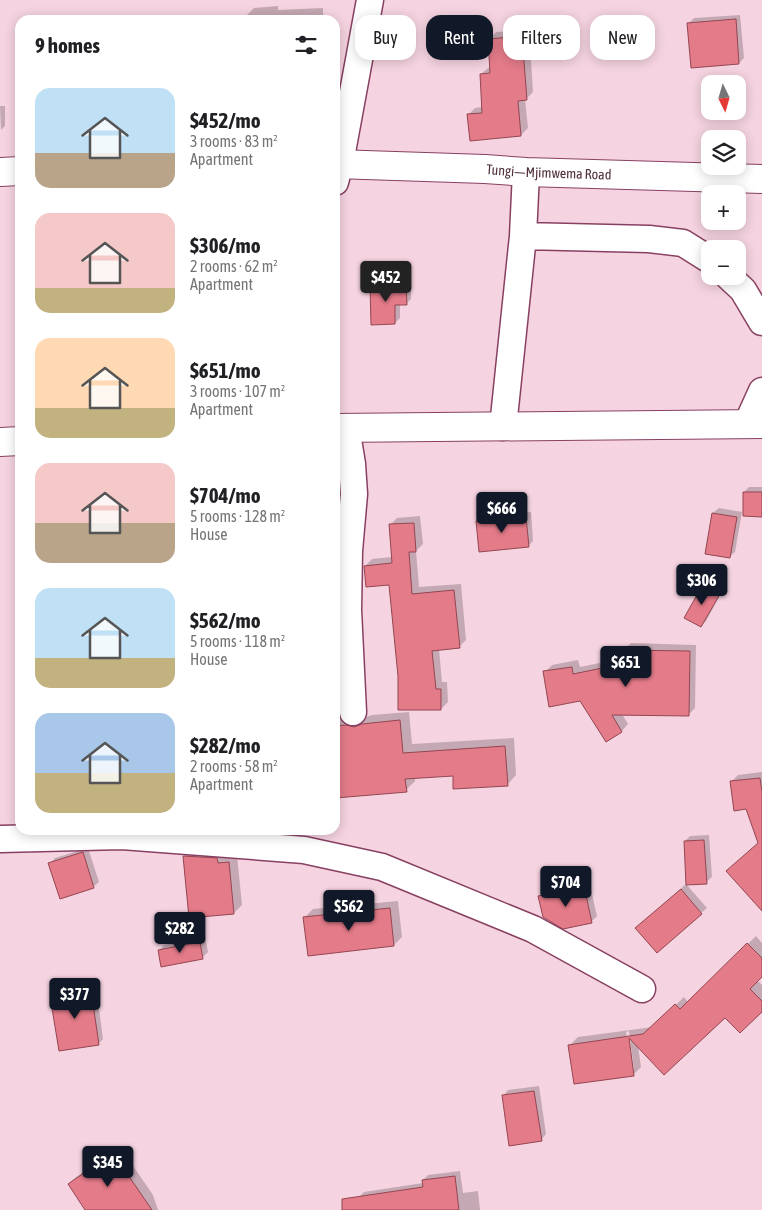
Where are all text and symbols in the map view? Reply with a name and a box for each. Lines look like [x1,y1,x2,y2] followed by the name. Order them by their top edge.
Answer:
[355,15,416,60] chip: Buy
[426,15,493,60] chip: Rent
[503,15,580,60] chip: Filters
[590,15,655,60] chip: New
[292,31,320,59] icon: filters
[35,33,100,57] text: 9 homes
[701,75,746,120] north arrow
[701,75,746,285] map controls
[75,108,135,168] icon: home
[190,108,261,132] text: $452/mo
[701,130,746,175] button: layers
[190,132,278,150] text: 3 rooms · 83 m²
[190,150,253,168] text: Apartment
[486,161,612,183] street label: Tungi—Mjimwema Road
[701,185,746,230] button: +
[75,233,135,293] icon: home
[190,233,261,257] text: $306/mo
[701,240,746,285] button: −
[190,257,278,275] text: 2 rooms · 62 m²
[356,260,416,303] pin: $452
[371,268,401,286] text: $452
[190,275,253,293] text: Apartment
[75,358,135,418] icon: home
[190,358,261,382] text: $651/mo
[190,382,285,400] text: 3 rooms · 107 m²
[190,400,253,418] text: Apartment
[75,483,135,543] icon: home
[190,483,261,507] text: $704/mo
[472,492,532,534] pin: $666
[487,499,517,517] text: $666
[190,507,285,525] text: 5 rooms · 128 m²
[190,525,227,543] text: House
[672,564,732,606] pin: $306
[687,571,717,589] text: $306
[75,608,135,668] icon: home
[190,608,261,632] text: $562/mo
[190,632,285,650] text: 5 rooms · 118 m²
[596,646,656,688] pin: $651
[190,650,227,668] text: House
[611,653,641,671] text: $651
[75,733,135,793] icon: home
[190,733,261,757] text: $282/mo
[190,757,278,775] text: 2 rooms · 58 m²
[190,775,253,793] text: Apartment
[536,866,596,908] pin: $704
[551,873,581,891] text: $704
[319,890,379,932] pin: $562
[334,897,364,915] text: $562
[150,912,210,954] pin: $282
[165,919,195,937] text: $282
[45,978,105,1020] pin: $377
[60,985,90,1003] text: $377
[78,1146,138,1188] pin: $345
[93,1153,123,1171] text: $345

